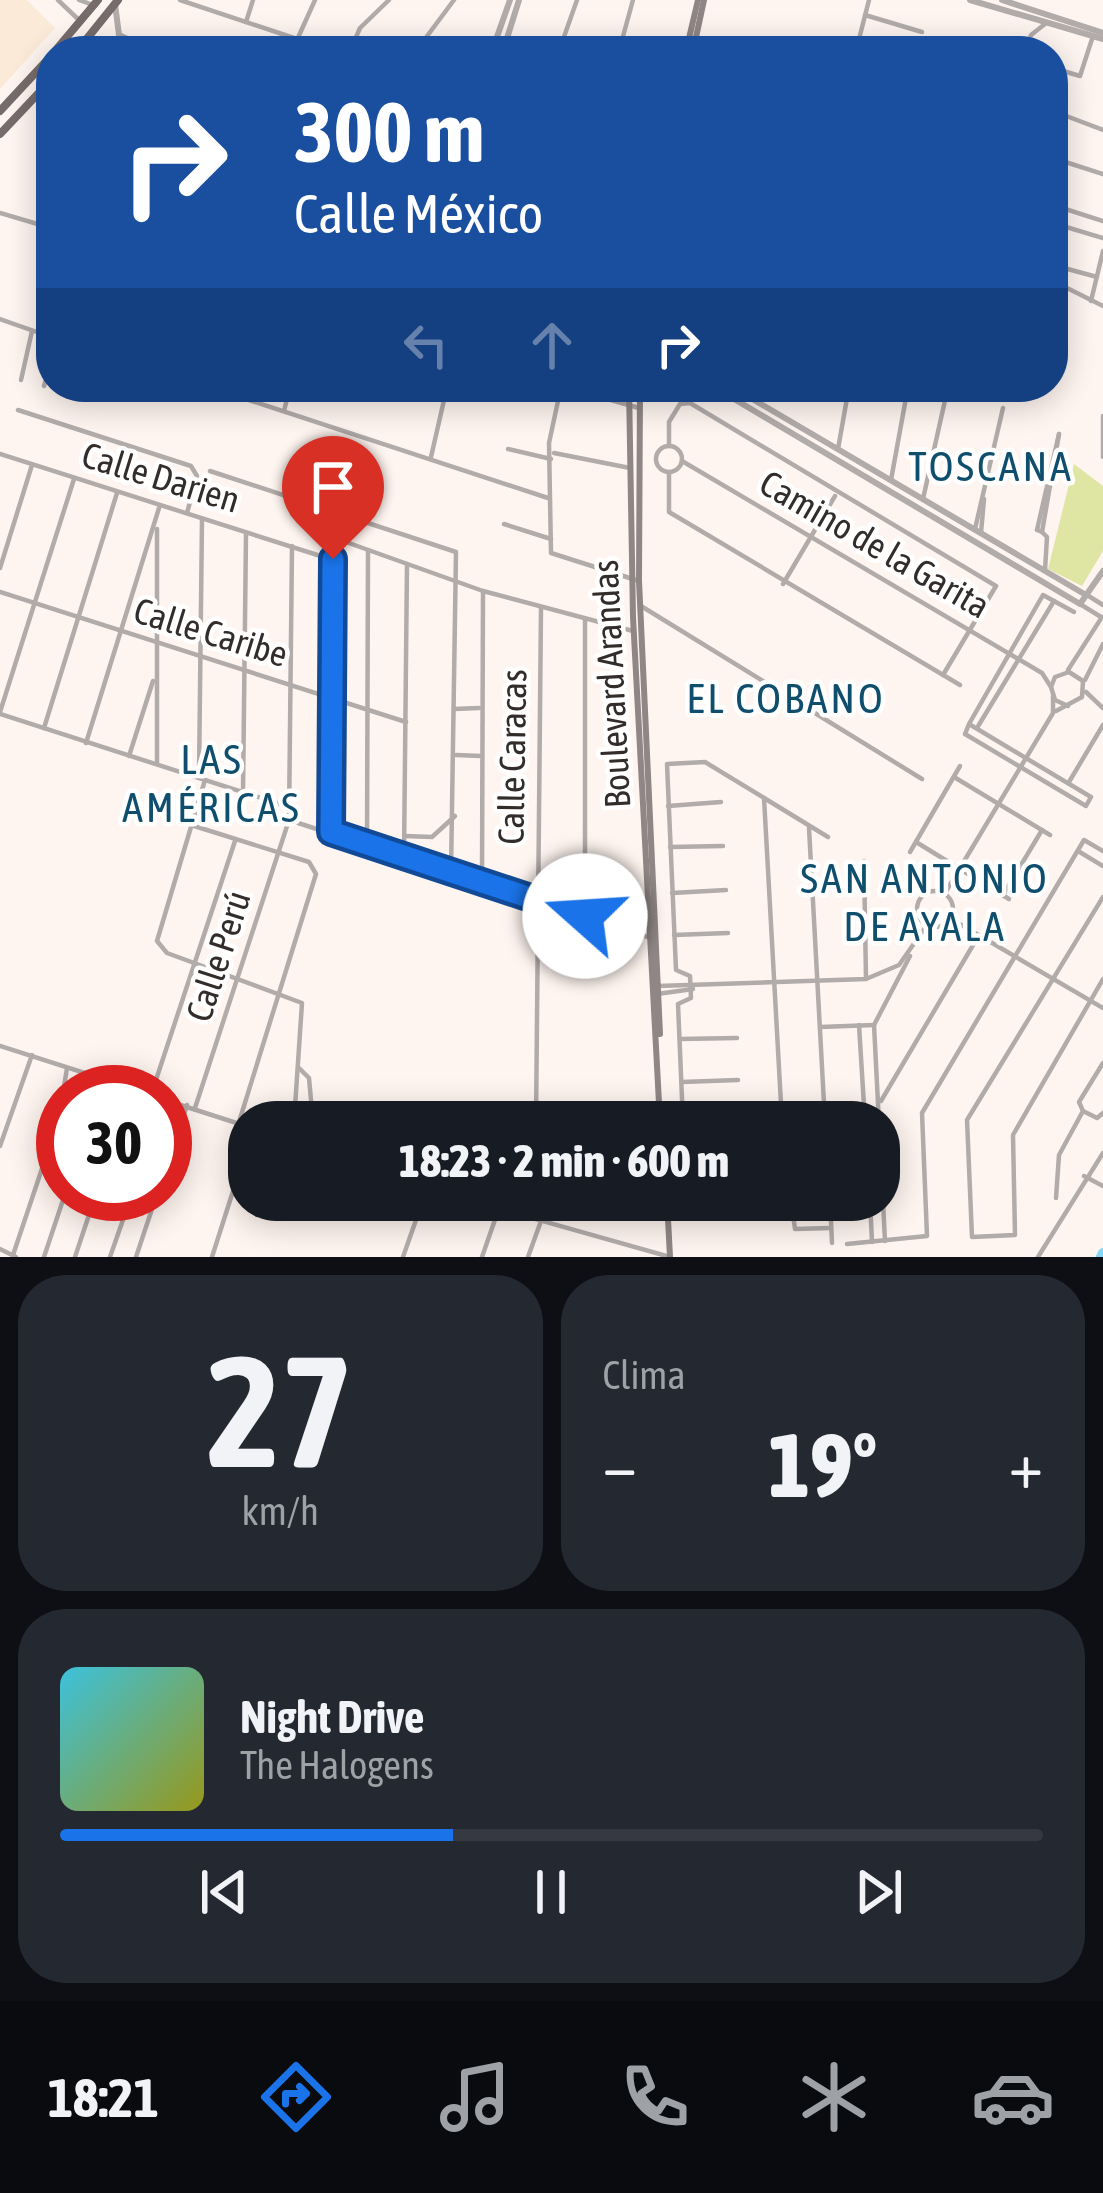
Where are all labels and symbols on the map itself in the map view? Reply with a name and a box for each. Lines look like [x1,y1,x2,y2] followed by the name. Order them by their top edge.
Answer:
[77,433,245,521] street label: Calle Darien
[282,436,384,559] pin
[908,442,1074,490] district label: TOSCANA
[753,461,997,627] street label: Camino de la Garita
[584,559,638,809] street label: Boulevard Arandas
[129,589,293,675] street label: Calle Caribe
[489,669,535,845] street label: Calle Caracas
[686,674,886,722] district label: EL COBANO
[122,735,302,831] district label: LAS AMÉRICAS
[522,853,648,979] position arrow
[800,854,1050,950] district label: SAN ANTONIO DE AYALA
[177,886,259,1026] street label: Calle Perú
[36,1065,192,1221] speed limit sign: 30

